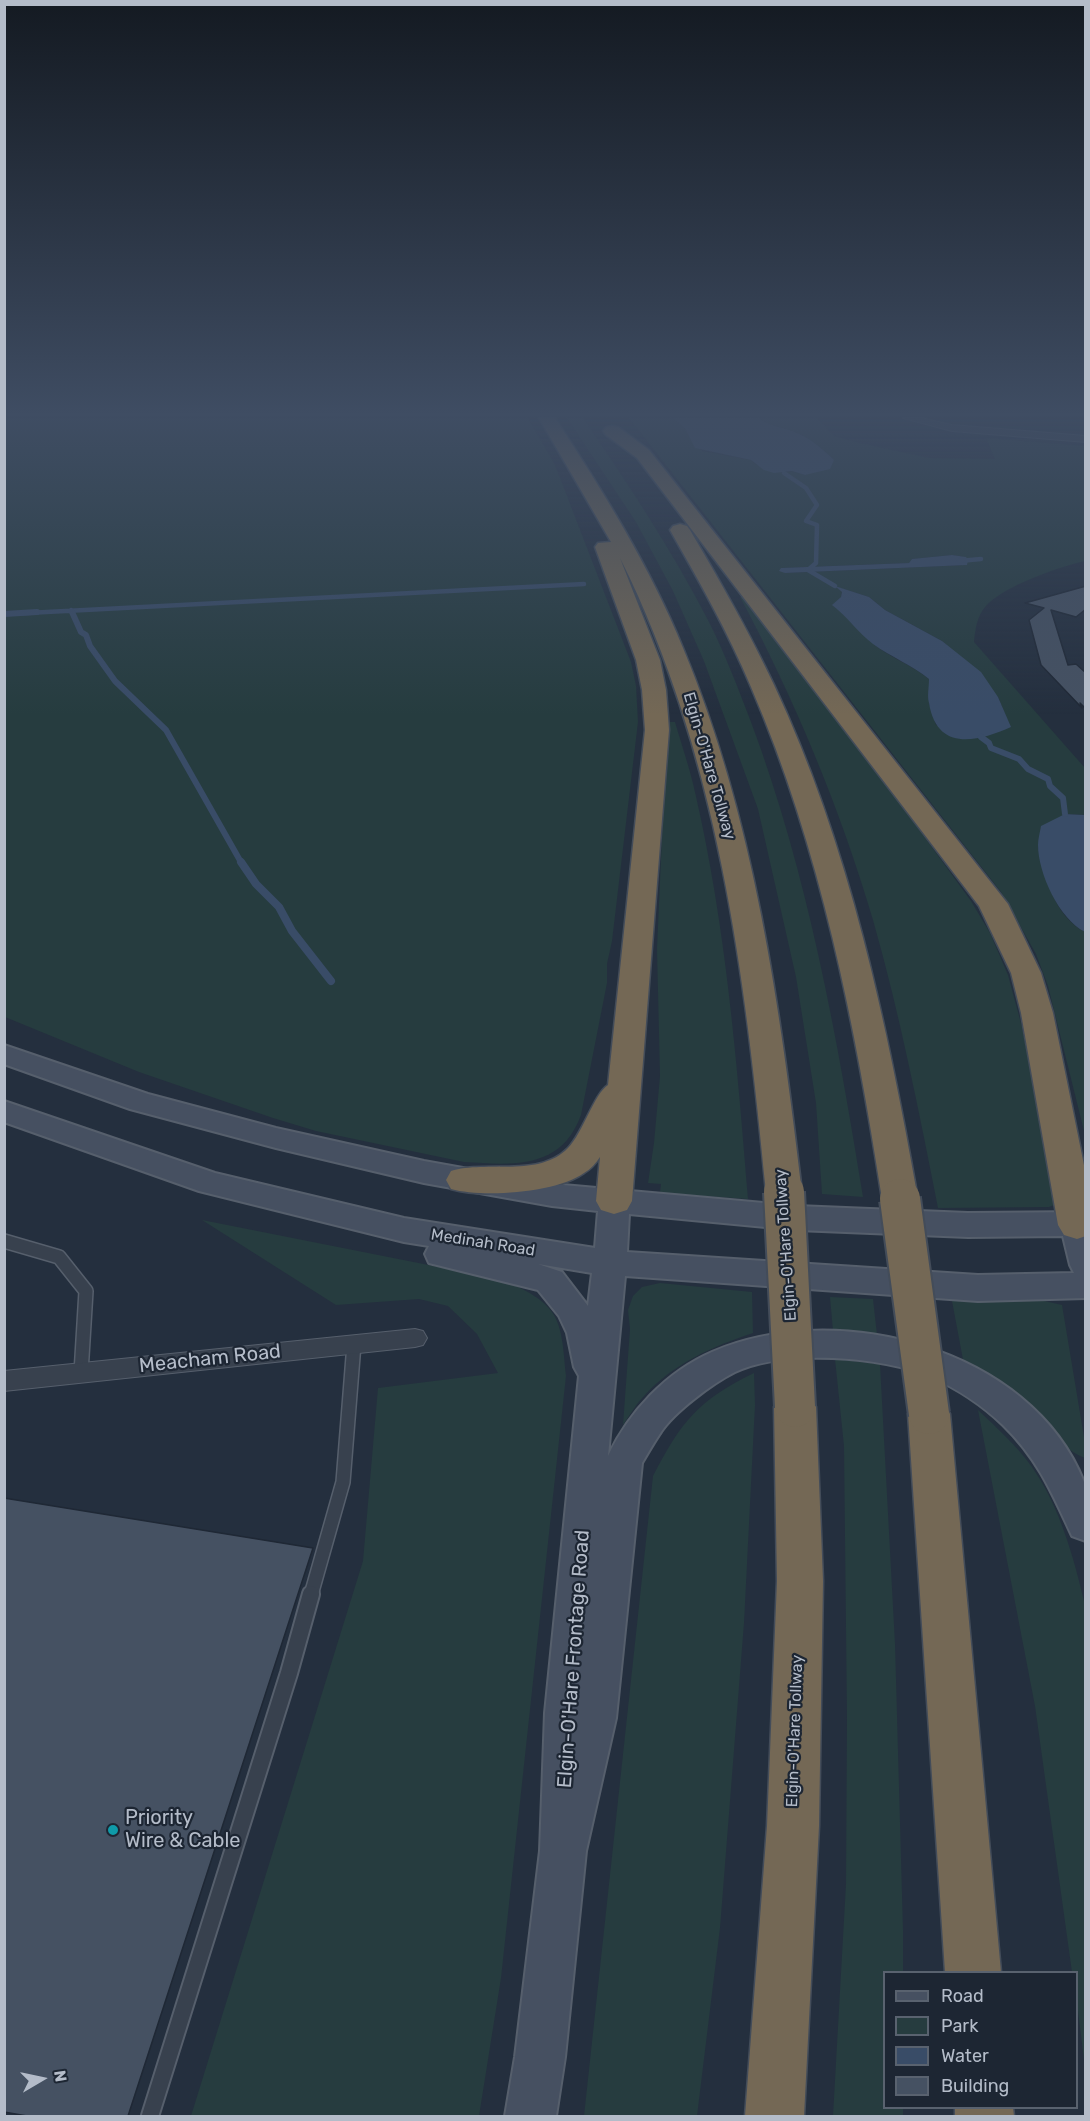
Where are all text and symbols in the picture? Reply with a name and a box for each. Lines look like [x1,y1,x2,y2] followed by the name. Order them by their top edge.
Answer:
[679,690,739,842] street label: Elgin-O'Hare Tollway
[771,1168,801,1322] street label: Elgin-O'Hare Tollway
[430,1225,536,1261] street label: Medinah Road
[138,1340,282,1378] street label: Meacham Road
[553,1529,595,1789] street label: Elgin-O'Hare Frontage Road
[783,1654,807,1808] street label: Elgin-O'Hare Tollway
[125,1806,240,1853] place label: Priority Wire & Cable
[106,1823,120,1837] marker: Priority Wire & Cable
[883,1971,1078,2109] legend
[941,1985,984,2007] text: Road
[941,2015,978,2037] text: Park
[941,2045,989,2067] text: Water
[12,2049,72,2109] north arrow
[50,2069,71,2083] text: N
[941,2075,1009,2097] text: Building

